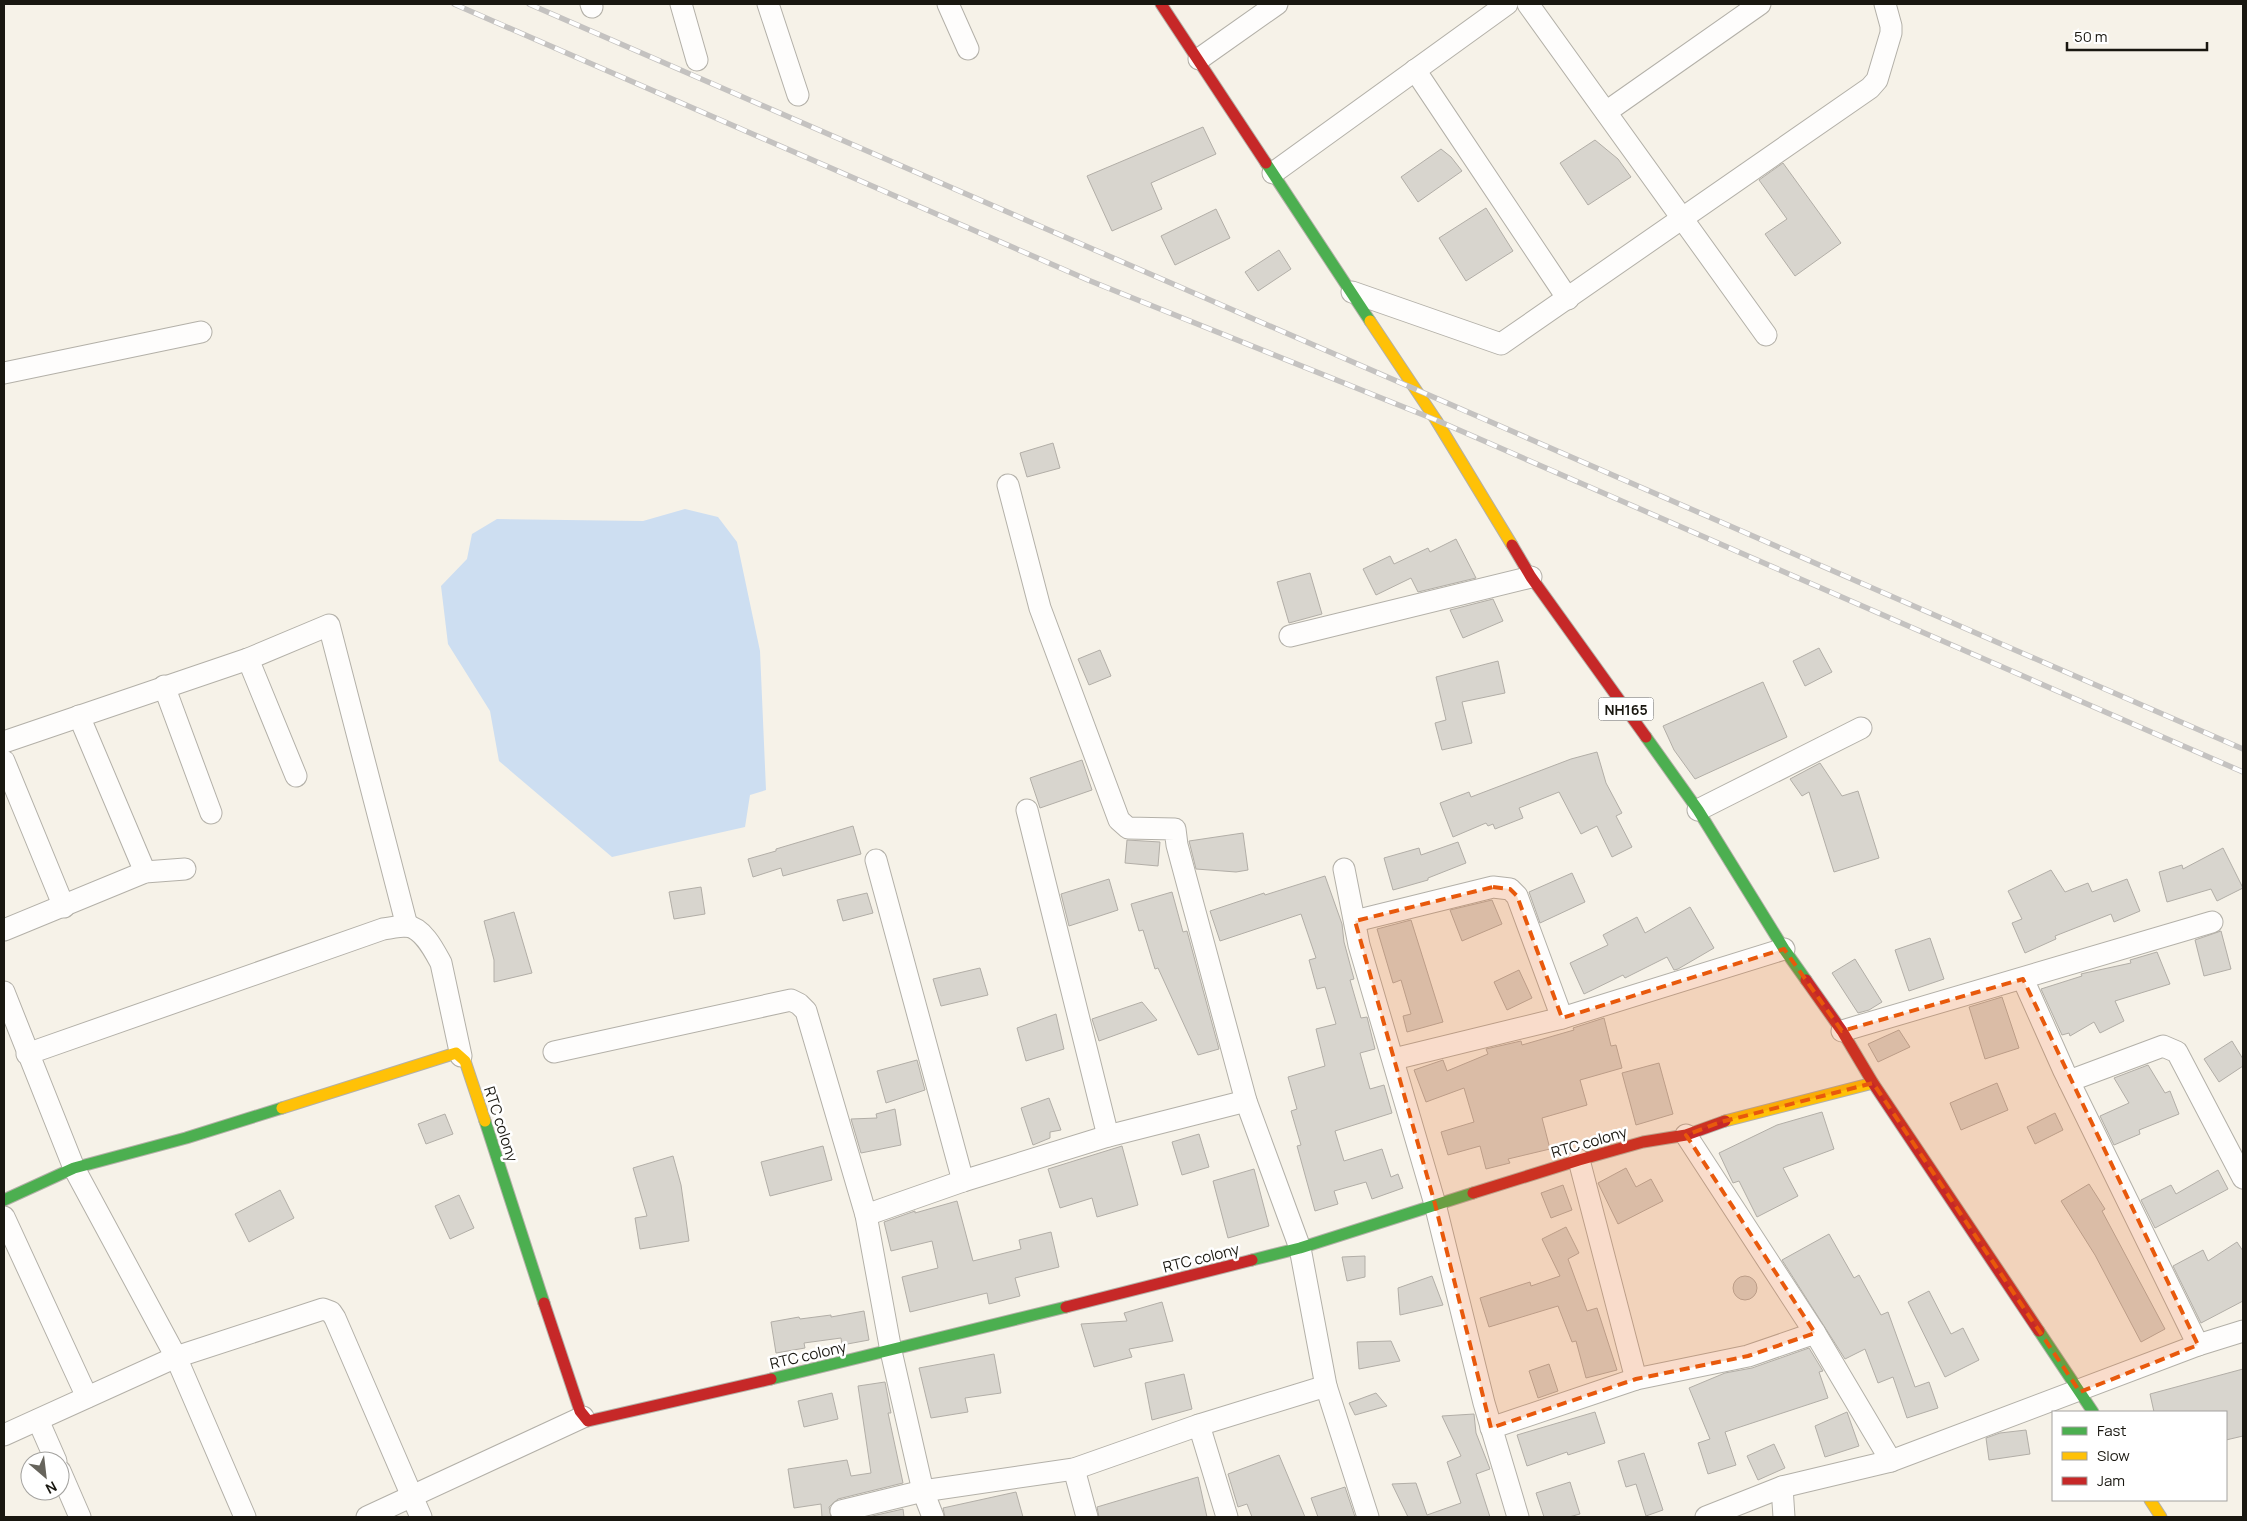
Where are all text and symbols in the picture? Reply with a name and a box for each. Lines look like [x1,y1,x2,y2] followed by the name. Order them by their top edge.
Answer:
[2067,20,2207,52] scale bar
[2074,26,2108,47] text: 50 m
[1598,698,1654,721] road number: NH165
[479,1084,523,1164] street label: RTC colony
[1549,1121,1629,1163] street label: RTC colony
[1161,1238,1241,1278] street label: RTC colony
[768,1336,848,1374] street label: RTC colony
[2052,1411,2227,1501] legend
[2097,1420,2126,1441] text: Fast
[2097,1445,2130,1466] text: Slow
[20,1451,70,1501] north arrow
[2097,1470,2125,1491] text: Jam
[42,1477,60,1499] text: N

